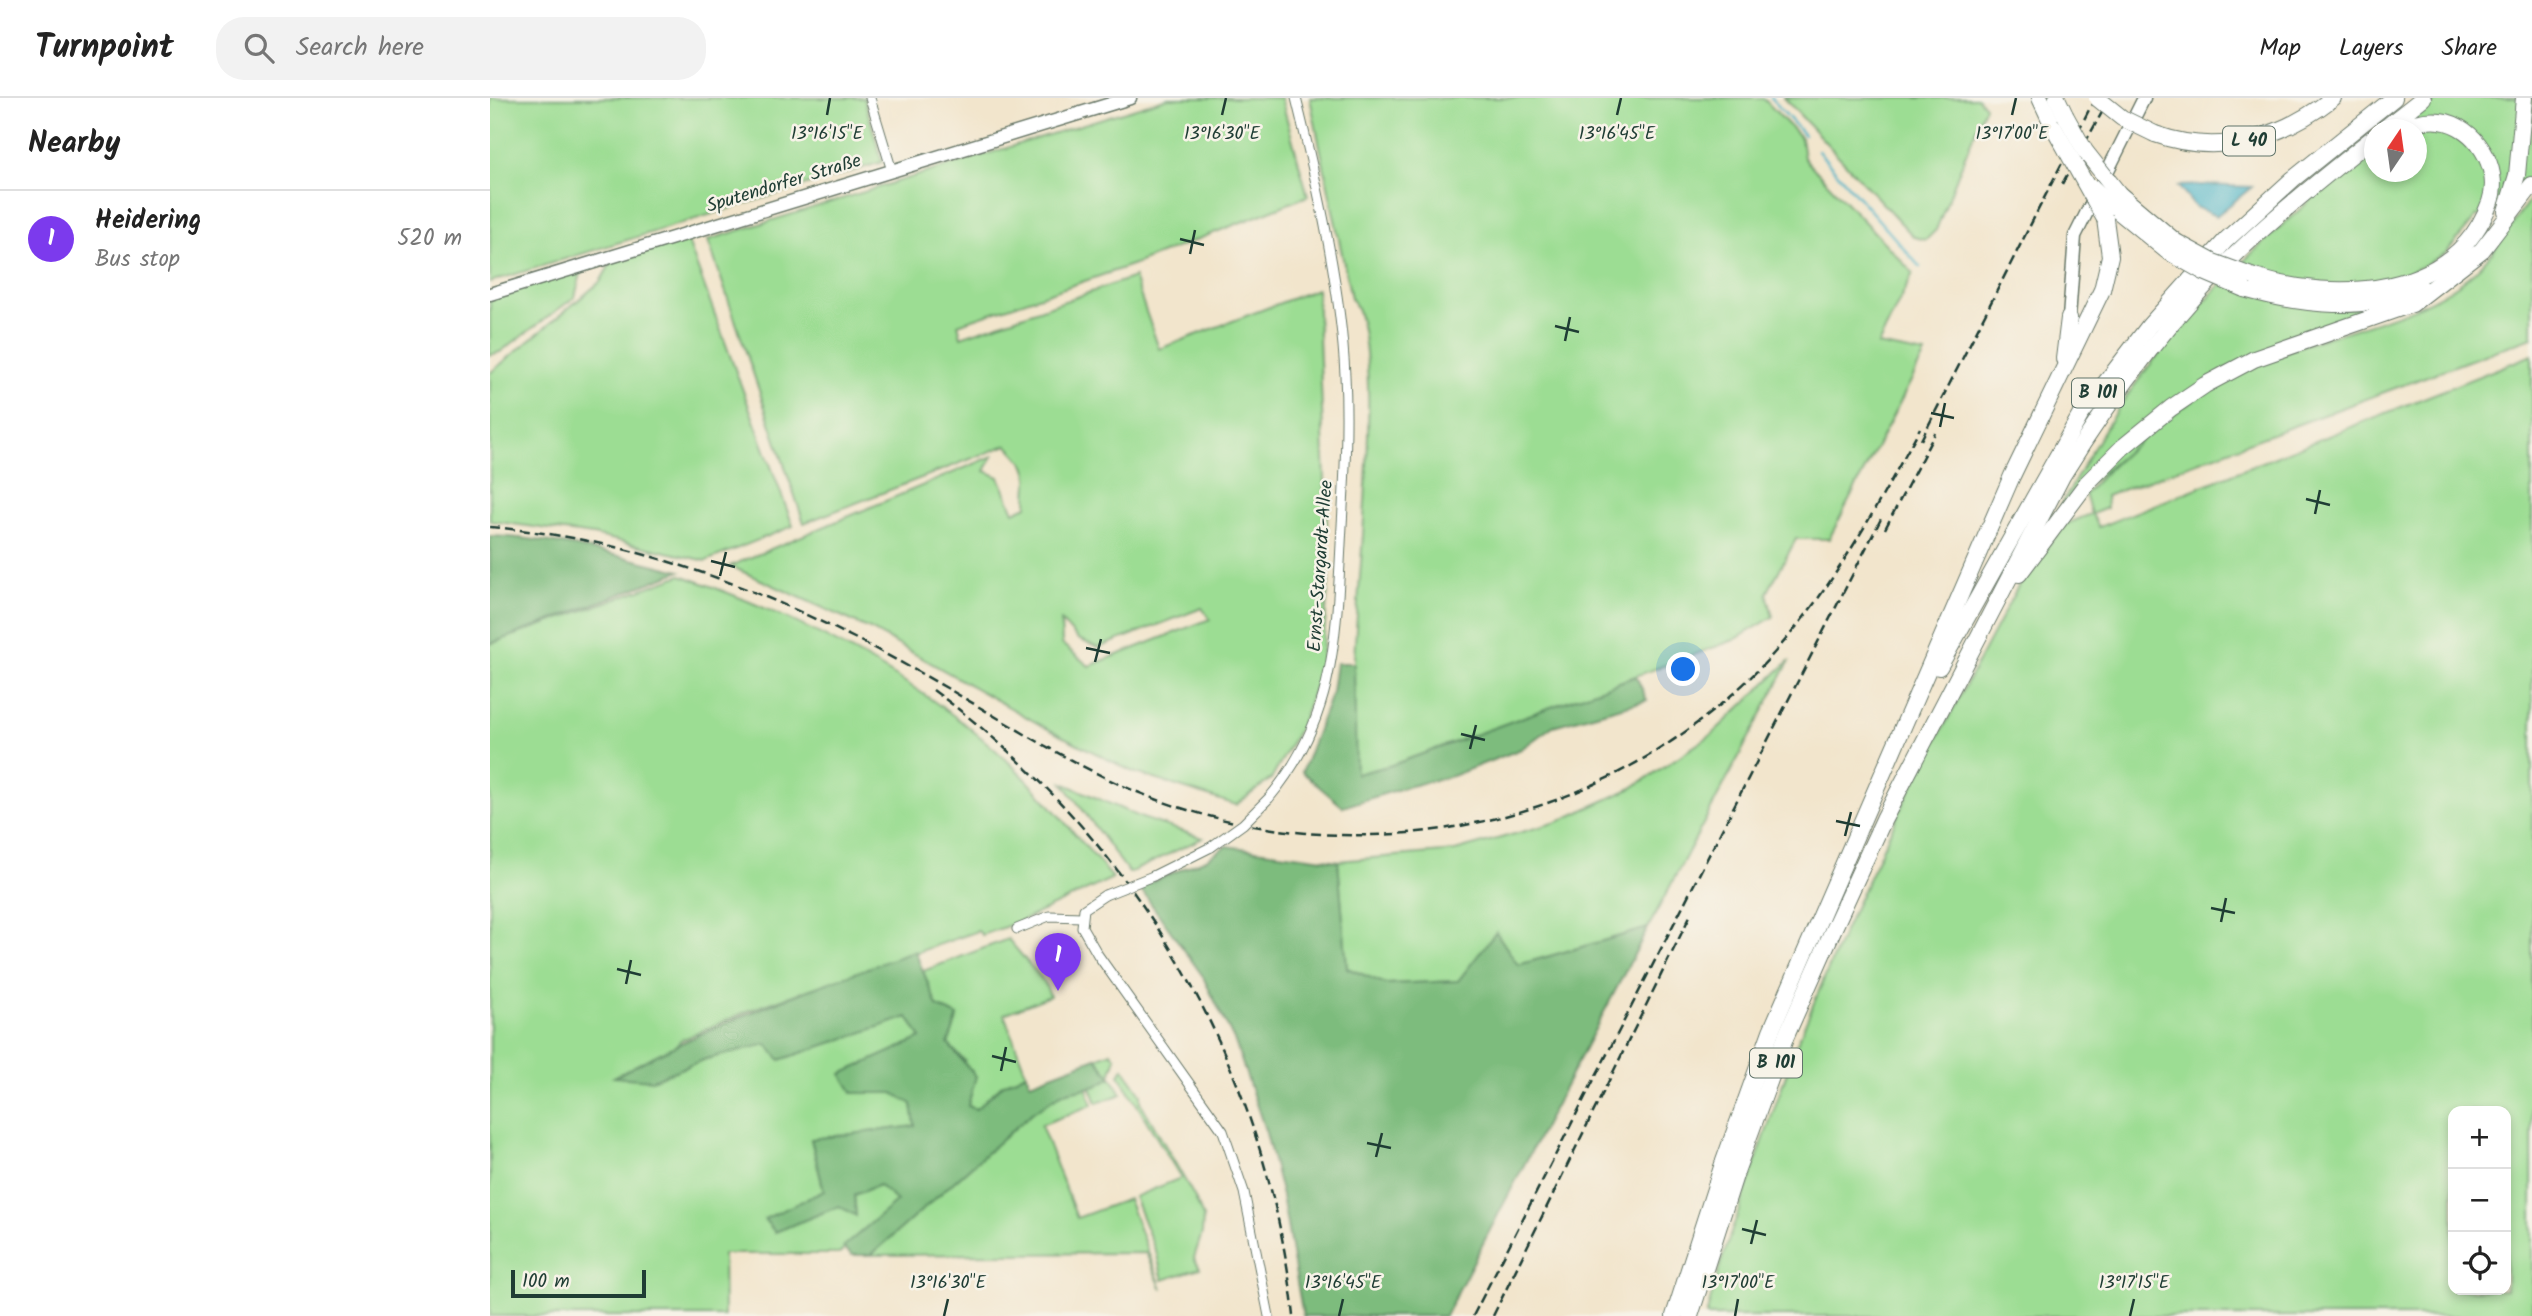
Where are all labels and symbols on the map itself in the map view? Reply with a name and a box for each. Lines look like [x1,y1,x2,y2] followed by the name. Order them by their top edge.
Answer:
[2364,119,2427,182] north arrow
[791,120,864,149] text: 13°16'15"E
[1184,120,1260,149] text: 13°16'30"E
[1579,120,1656,149] text: 13°16'45"E
[1975,120,2049,149] text: 13°17'00"E
[2223,126,2275,156] road number: L 40
[703,146,866,222] street label: Sputendorfer Straße
[2072,379,2124,408] road number: B 101
[1300,479,1342,653] street label: Ernst-Stargardt-Allee
[1666,652,1700,686] your location
[1035,933,1081,991] pin: 1
[1750,1048,1802,1078] road number: B 101
[511,1267,646,1299] scale bar
[910,1269,986,1298] text: 13°16'30"E
[1305,1269,1382,1298] text: 13°16'45"E
[1701,1269,1775,1298] text: 13°17'00"E
[2099,1269,2170,1298] text: 13°17'15"E

